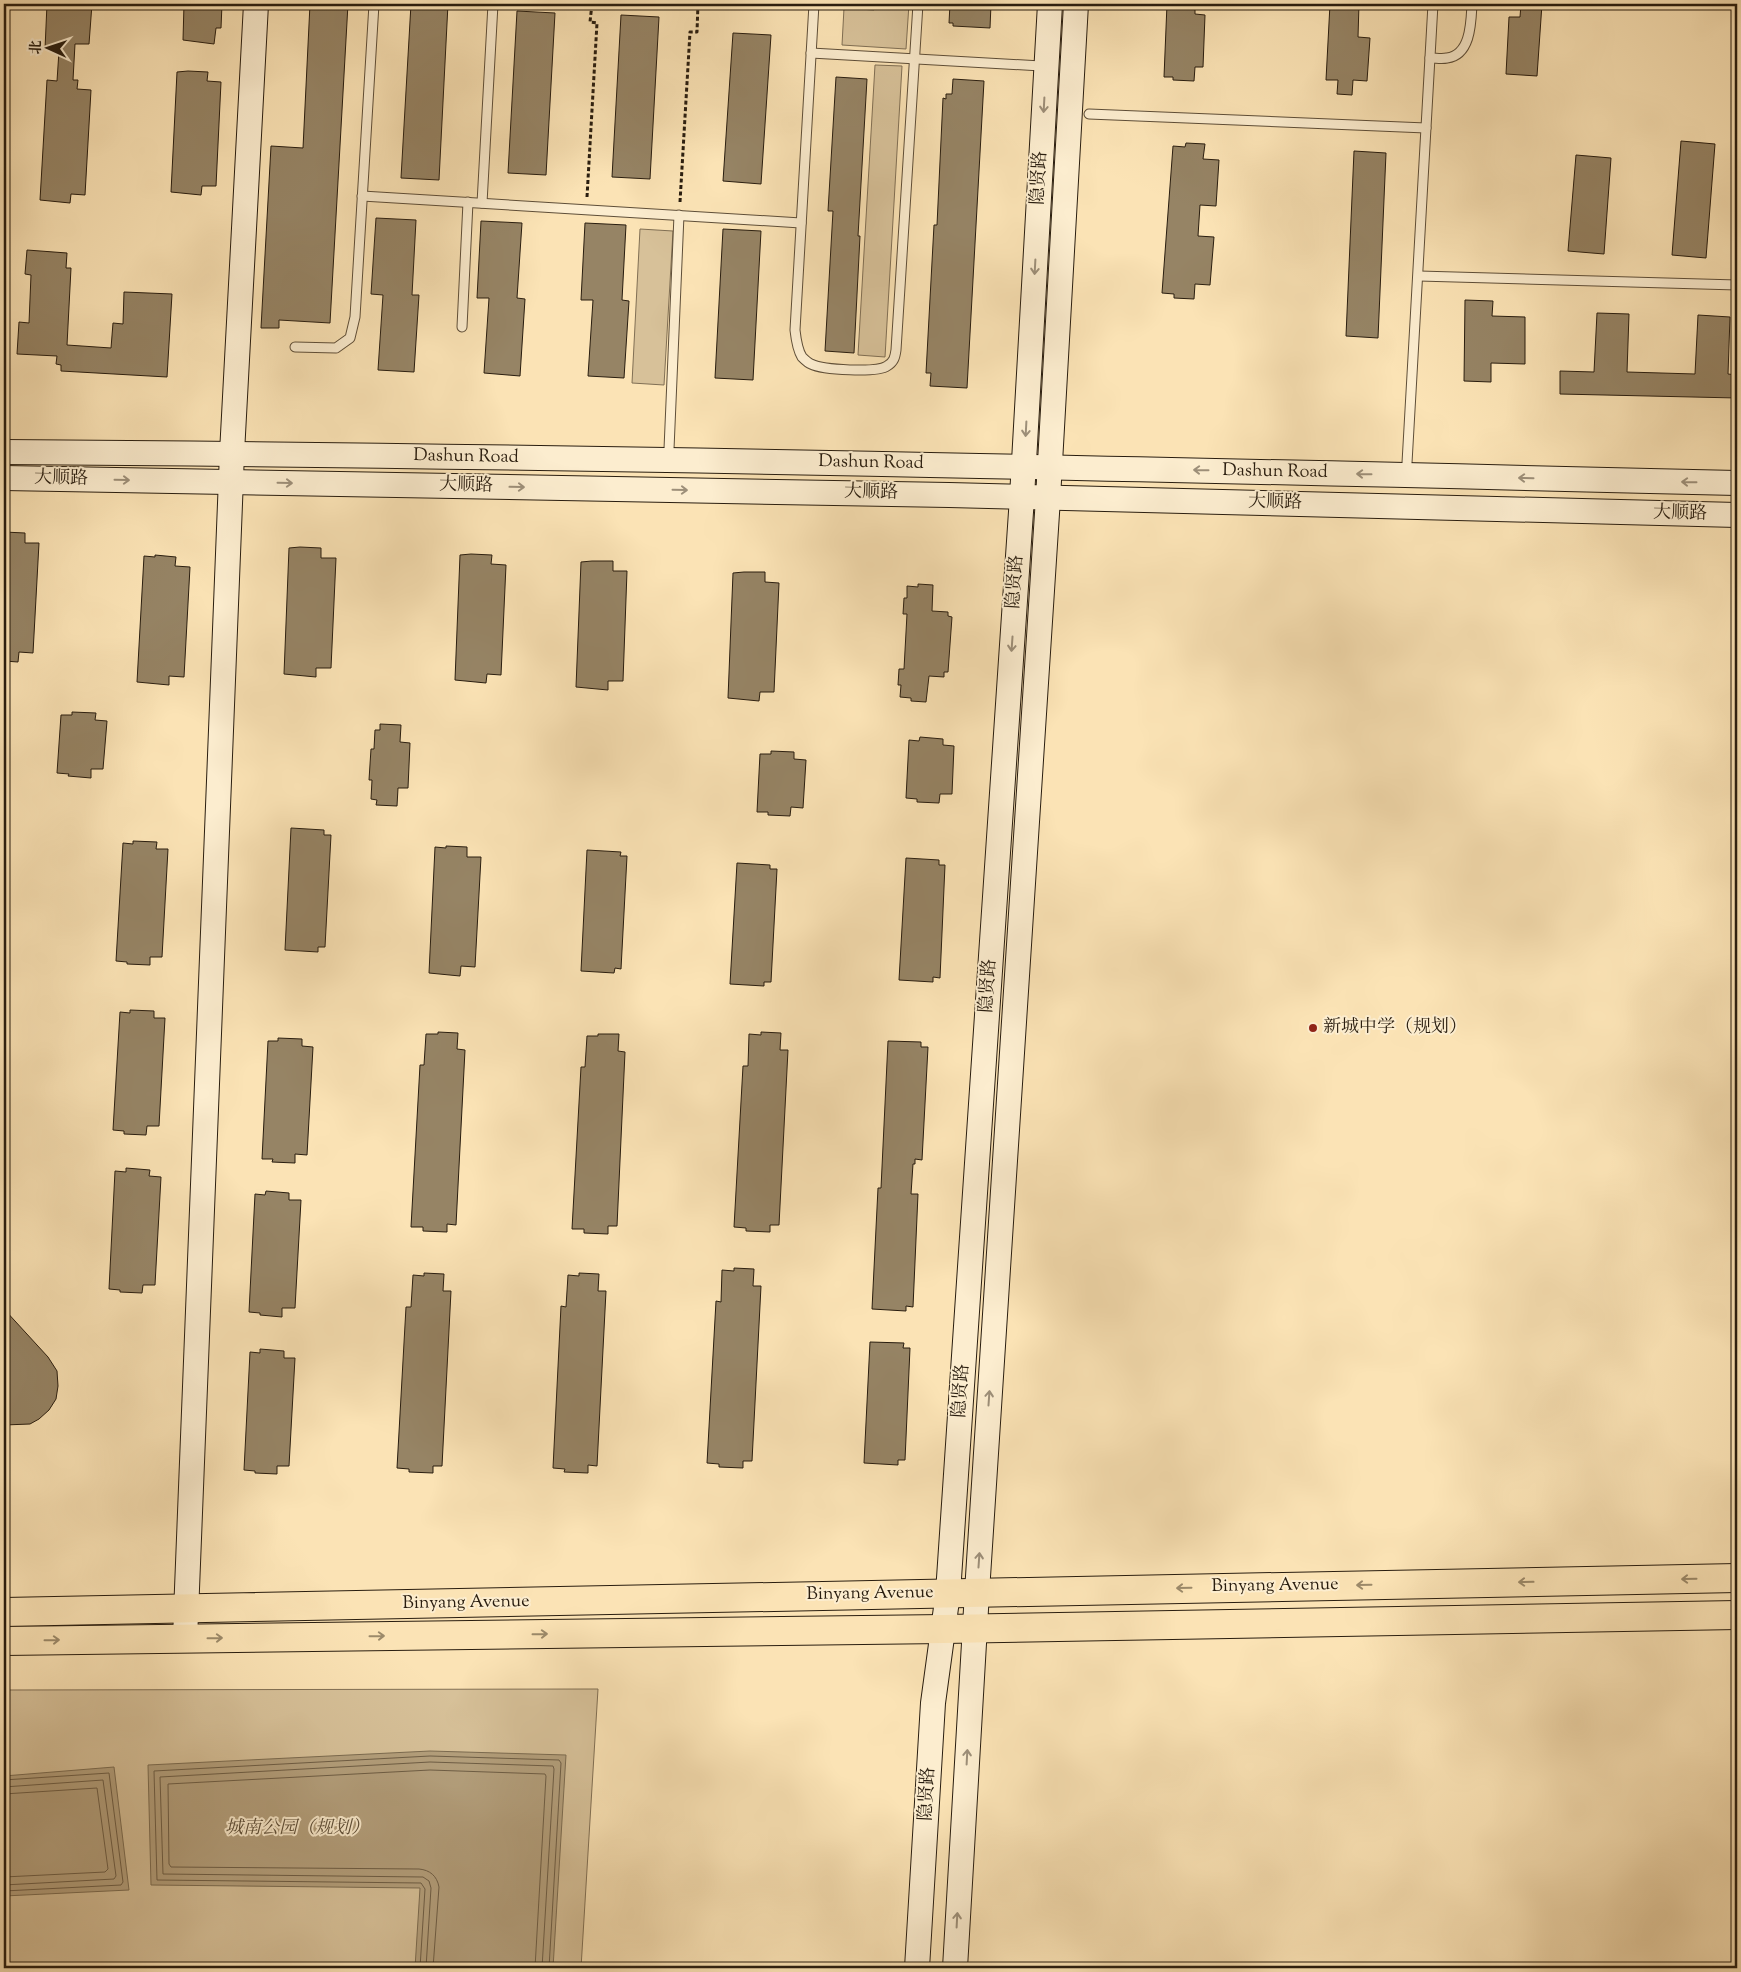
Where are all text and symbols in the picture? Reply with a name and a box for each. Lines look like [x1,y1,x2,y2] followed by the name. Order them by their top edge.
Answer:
[22,22,72,72] north arrow
[27,40,47,55] text: 北
[1040,97,1049,113] one-way arrow
[1026,150,1054,206] street label: 隐贤路
[1030,259,1039,275] one-way arrow
[1021,421,1030,437] one-way arrow
[413,443,519,471] street label: Dashun Road
[818,449,924,477] street label: Dashun Road
[1222,458,1328,486] street label: Dashun Road
[1193,465,1210,475] one-way arrow
[34,466,88,492] street label: 大顺路
[1356,469,1372,479] one-way arrow
[439,473,493,499] street label: 大顺路
[1518,473,1534,483] one-way arrow
[114,475,130,485] one-way arrow
[1681,477,1697,487] one-way arrow
[276,478,293,488] one-way arrow
[844,480,898,506] street label: 大顺路
[509,482,525,492] one-way arrow
[672,485,688,495] one-way arrow
[1248,490,1302,516] street label: 大顺路
[1653,501,1707,527] street label: 大顺路
[1001,554,1031,610] street label: 隐贤路
[1007,636,1017,652] one-way arrow
[974,958,1004,1014] street label: 隐贤路
[1323,1015,1467,1041] place label: 新城中学（规划）
[1307,1022,1319,1034] marker: 新城中学（规划）
[947,1363,977,1419] street label: 隐贤路
[985,1390,994,1406] one-way arrow
[974,1552,983,1568] one-way arrow
[1211,1572,1339,1600] street label: Binyang Avenue
[1681,1574,1697,1584] one-way arrow
[1518,1577,1534,1587] one-way arrow
[806,1580,934,1608] street label: Binyang Avenue
[1356,1580,1372,1590] one-way arrow
[1176,1583,1192,1593] one-way arrow
[402,1589,530,1617] street label: Binyang Avenue
[532,1629,548,1639] one-way arrow
[369,1631,385,1641] one-way arrow
[207,1634,223,1643] one-way arrow
[44,1636,60,1645] one-way arrow
[963,1750,972,1766] one-way arrow
[914,1766,942,1822] street label: 隐贤路
[225,1816,369,1842] park label: 城南公园（规划）
[953,1912,962,1928] one-way arrow

